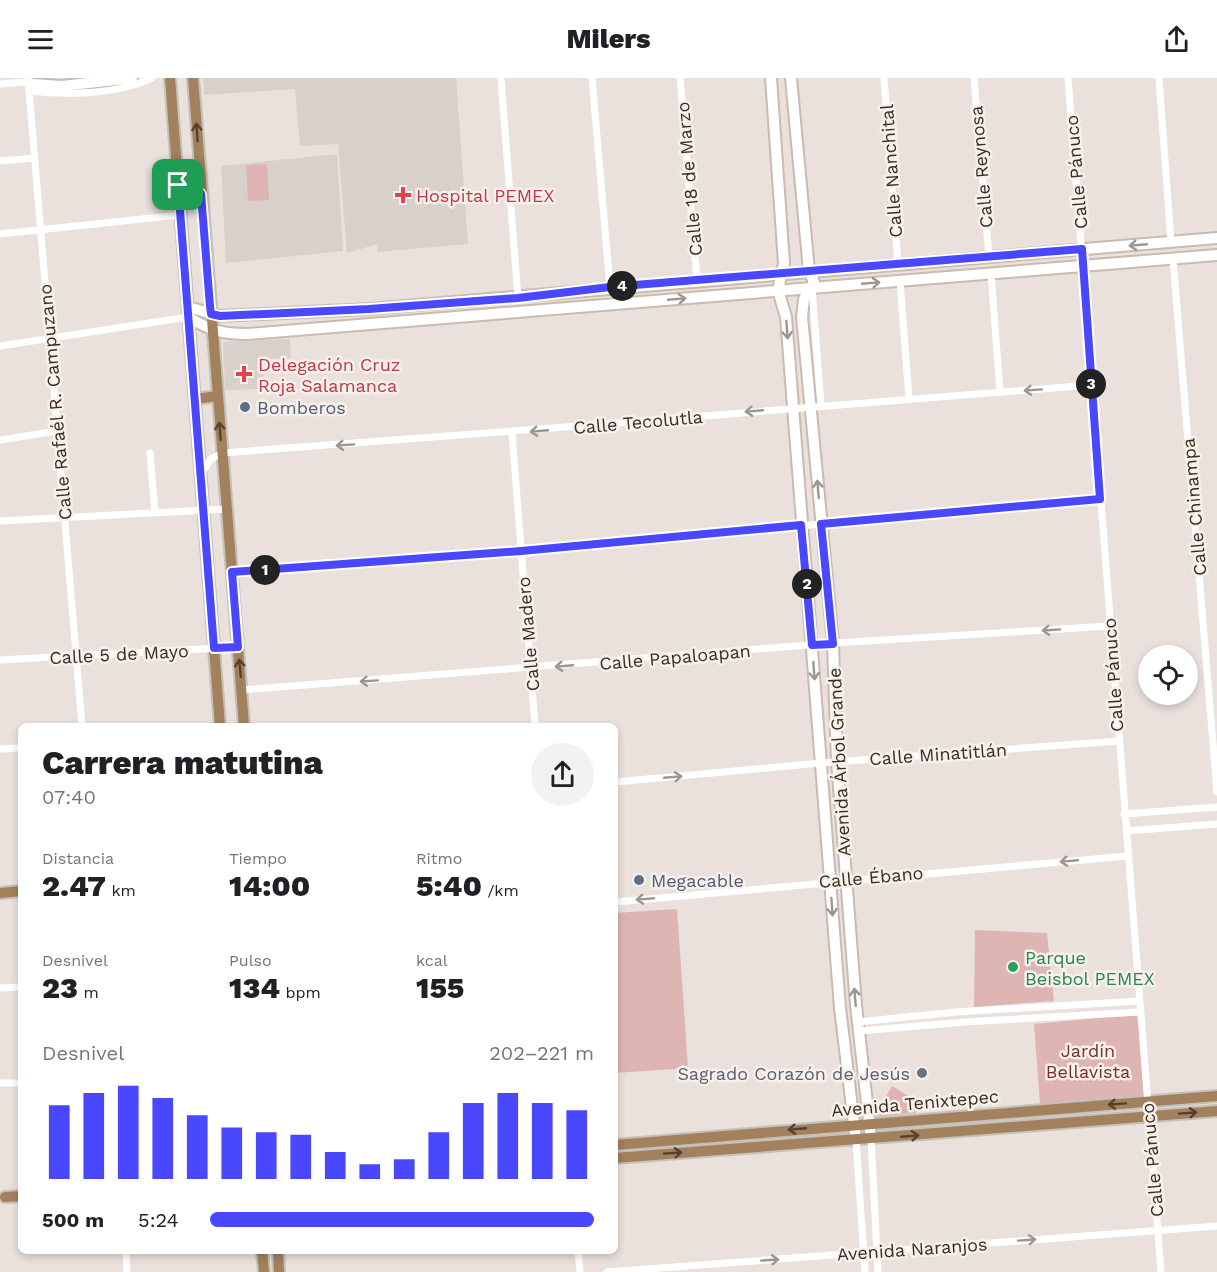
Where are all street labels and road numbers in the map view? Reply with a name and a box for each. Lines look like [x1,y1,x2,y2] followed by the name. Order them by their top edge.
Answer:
[672,101,706,257] street label: Calle 18 de Marzo
[876,103,906,238] street label: Calle Nanchital
[965,105,997,229] street label: Calle Reynosa
[1061,114,1091,230] street label: Calle Pánuco
[34,283,76,521] street label: Calle Rafaél R. Campuzano
[573,406,703,438] street label: Calle Tecolutla
[1178,437,1210,577] street label: Calle Chinampa
[513,576,543,692] street label: Calle Madero
[1099,617,1127,733] street label: Calle Pánuco
[49,640,189,668] street label: Calle 5 de Mayo
[598,640,752,674] street label: Calle Papaloapan
[824,667,854,857] street label: Avenida Árbol Grande
[868,739,1008,769] street label: Calle Minatitlán
[818,862,924,892] street label: Calle Ébano
[830,1085,1000,1121] street label: Avenida Tenixtepec
[1137,1102,1167,1218] street label: Calle Pánuco
[836,1233,988,1265] street label: Avenida Naranjos

